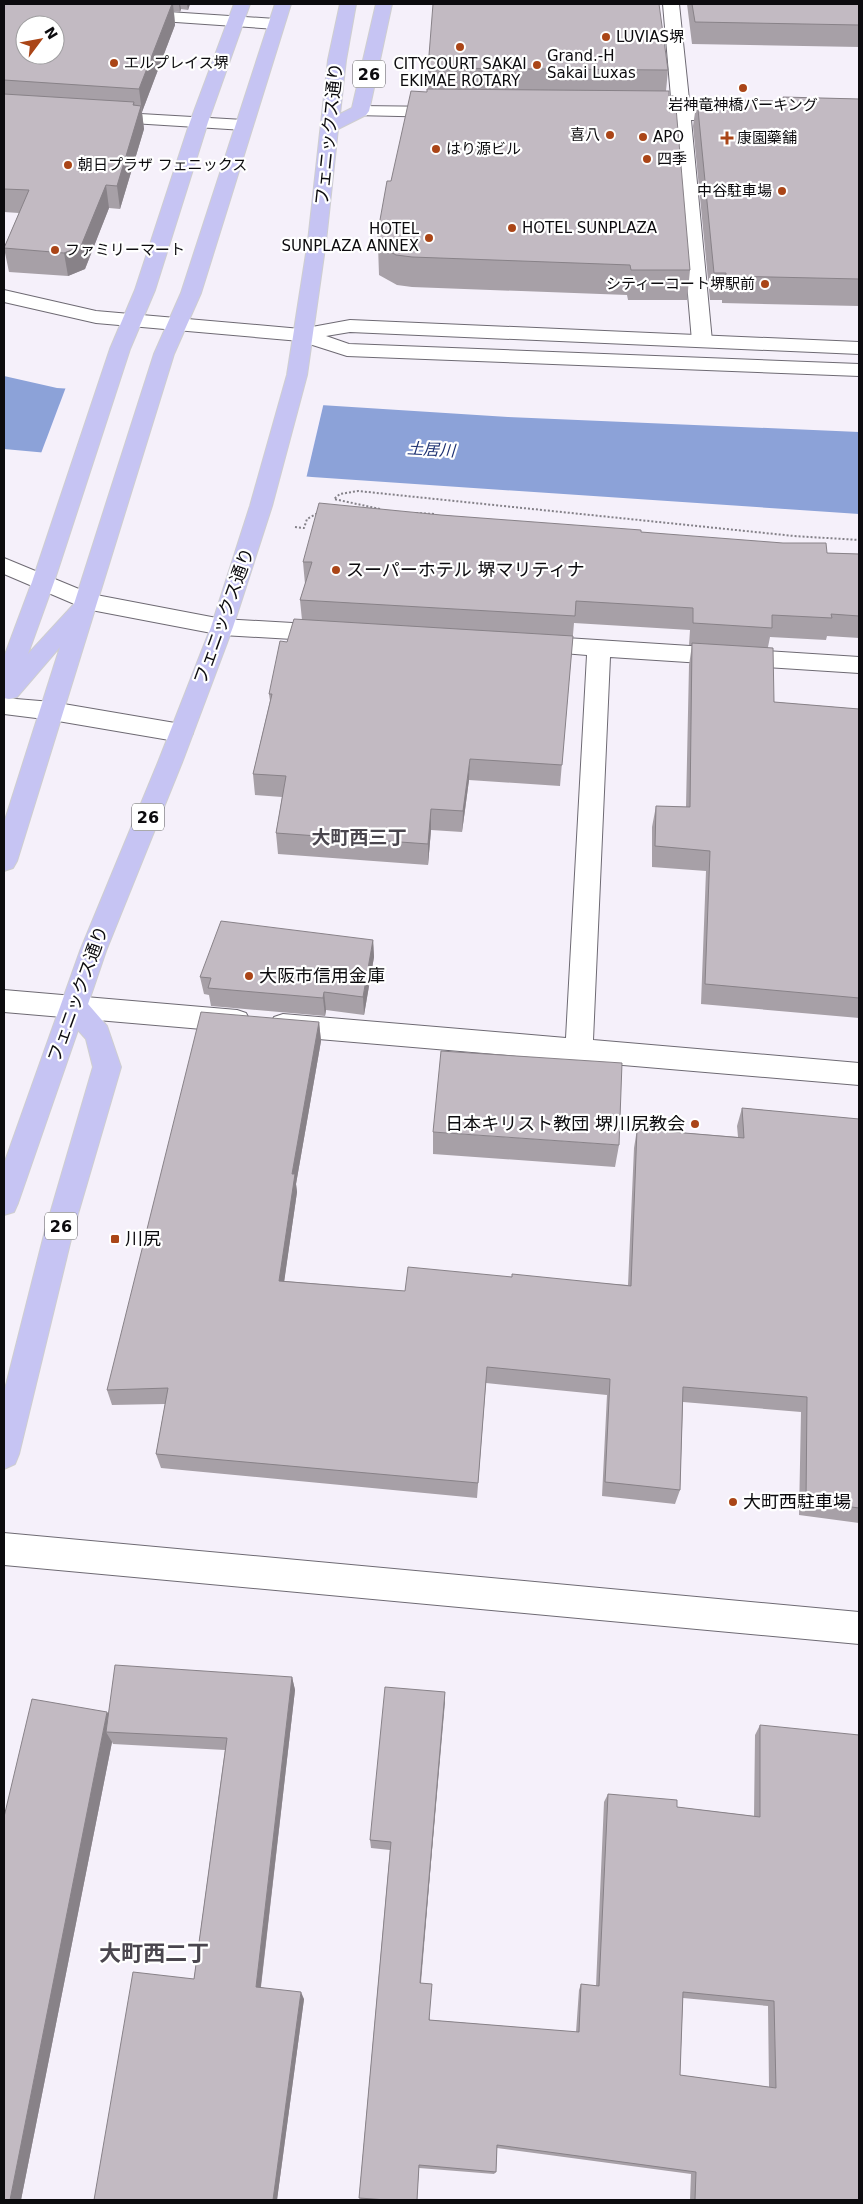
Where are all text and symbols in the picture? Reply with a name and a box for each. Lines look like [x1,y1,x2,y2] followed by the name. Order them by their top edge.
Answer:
[15,15,65,65] north arrow
[41,24,61,42] text: N
[616,28,684,46] place label: LUVIAS堺
[600,31,612,43] marker: LUVIAS堺
[454,41,466,53] marker: CITYCOURT SAKAI EKIMAE ROTARY
[547,47,636,82] place label: Grand.-H Sakai Luxas
[124,54,229,72] place label: エルプレイス堺
[393,55,527,90] place label: CITYCOURT SAKAI EKIMAE ROTARY
[108,57,120,69] marker: エルプレイス堺
[531,59,543,71] marker: Grand.-H Sakai Luxas
[353,61,385,88] road number: 26
[311,62,346,206] street label: フェニックス通り
[737,82,749,94] marker: 岩神竜神橋パーキング
[668,96,818,114] place label: 岩神竜神橋パーキング
[570,126,600,144] place label: 喜八
[653,128,684,146] place label: APO
[604,129,616,141] marker: 喜八
[737,129,797,147] place label: 康園藥舗
[637,131,649,143] marker: APO
[721,132,733,144] marker: 康園藥舗
[446,140,521,158] place label: はり源ビル
[430,143,442,155] marker: はり源ビル
[657,150,687,168] place label: 四季
[641,153,653,165] marker: 四季
[78,156,247,174] place label: 朝日プラザ フェニックス
[62,159,74,171] marker: 朝日プラザ フェニックス
[697,182,772,200] place label: 中谷駐車場
[776,185,788,197] marker: 中谷駐車場
[522,219,658,237] place label: HOTEL SUNPLAZA
[282,220,420,255] place label: HOTEL SUNPLAZA ANNEX
[506,222,518,234] marker: HOTEL SUNPLAZA
[423,232,435,244] marker: HOTEL SUNPLAZA ANNEX
[65,241,185,259] place label: ファミリーマート
[49,244,61,256] marker: ファミリーマート
[606,275,755,293] place label: シティーコート堺駅前
[759,278,771,290] marker: シティーコート堺駅前
[407,439,457,460] water label: 土居川
[189,545,258,687] street label: フェニックス通り
[346,559,584,580] place label: スーパーホテル 堺マリティナ
[330,564,342,576] marker: スーパーホテル 堺マリティナ
[132,804,164,830] road number: 26
[311,826,407,848] district label: 大町西三丁
[43,923,112,1065] street label: フェニックス通り
[259,965,385,986] place label: 大阪市信用金庫
[243,970,255,982] marker: 大阪市信用金庫
[445,1113,685,1134] place label: 日本キリスト教団 堺川尻教会
[689,1118,701,1130] marker: 日本キリスト教団 堺川尻教会
[45,1212,77,1240] road number: 26
[125,1228,161,1249] place label: 川尻
[109,1233,121,1245] marker: 川尻
[743,1491,851,1512] place label: 大町西駐車場
[727,1496,739,1508] marker: 大町西駐車場
[99,1941,209,1966] district label: 大町西二丁

